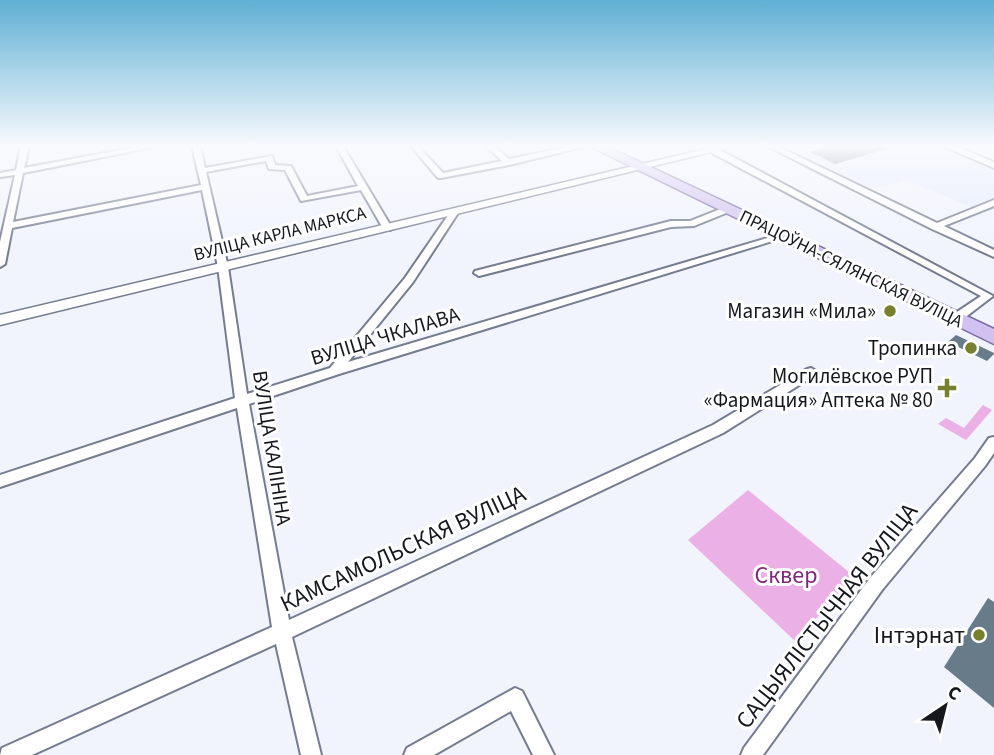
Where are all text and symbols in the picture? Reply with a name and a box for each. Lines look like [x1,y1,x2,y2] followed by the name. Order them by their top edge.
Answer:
[191,200,369,268] street label: ВУЛІЦА КАРЛА МАРКСА
[735,204,967,334] street label: ПРАЦОЎНА-СЯЛЯНСКАЯ ВУЛІЦА
[727,296,876,326] place label: Магазин «Мила»
[307,299,464,373] street label: ВУЛІЦА ЧКАЛАВА
[882,303,898,319] marker: Магазин «Мила»
[868,333,957,363] place label: Тропинка
[963,340,979,356] marker: Тропинка
[704,361,933,415] place label: Могилёвское РУП «Фармация» Аптека № 80
[245,368,299,528] street label: ВУЛІЦА КАЛІНІНА
[939,380,955,396] marker: Могилёвское РУП «Фармация» Аптека № 80
[274,477,532,621] street label: КАМСАМОЛЬСКАЯ ВУЛІЦА
[727,496,927,736] street label: САЦЫЯЛІСТЫЧНАЯ ВУЛІЦА
[755,558,818,593] park label: Сквер
[874,618,965,653] place label: Інтэрнат
[971,627,987,643] marker: Інтэрнат
[910,671,980,741] north arrow
[942,679,966,708] text: С

